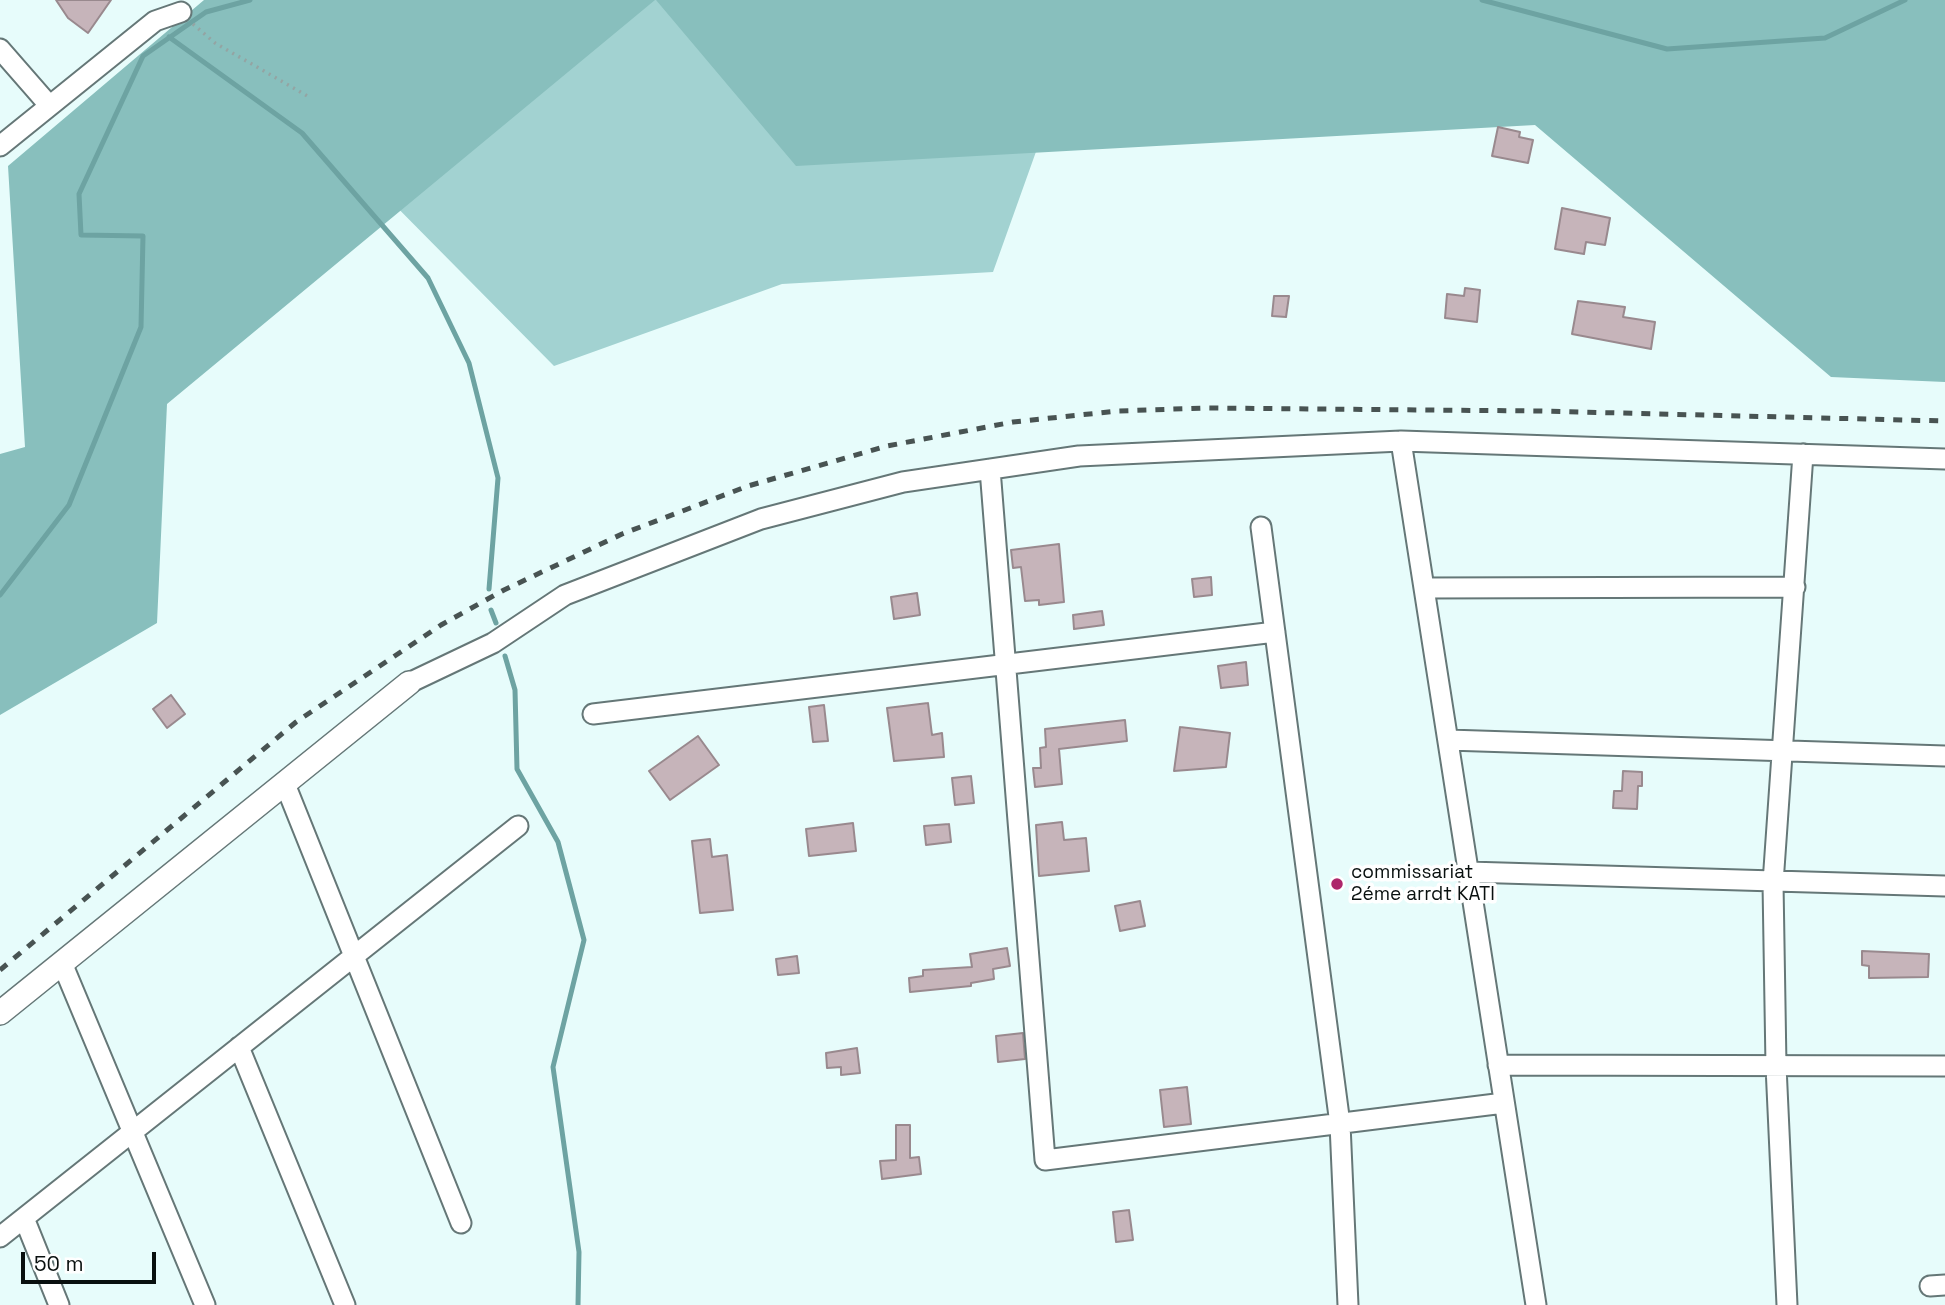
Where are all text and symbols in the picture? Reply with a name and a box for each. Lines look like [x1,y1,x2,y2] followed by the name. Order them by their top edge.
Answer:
[1351,862,1495,906] place label: commissariat 2éme arrdt KATI
[1329,876,1345,892] marker: commissariat 2éme arrdt KATI
[24,1238,159,1282] scale bar
[34,1250,84,1277] text: 50 m

